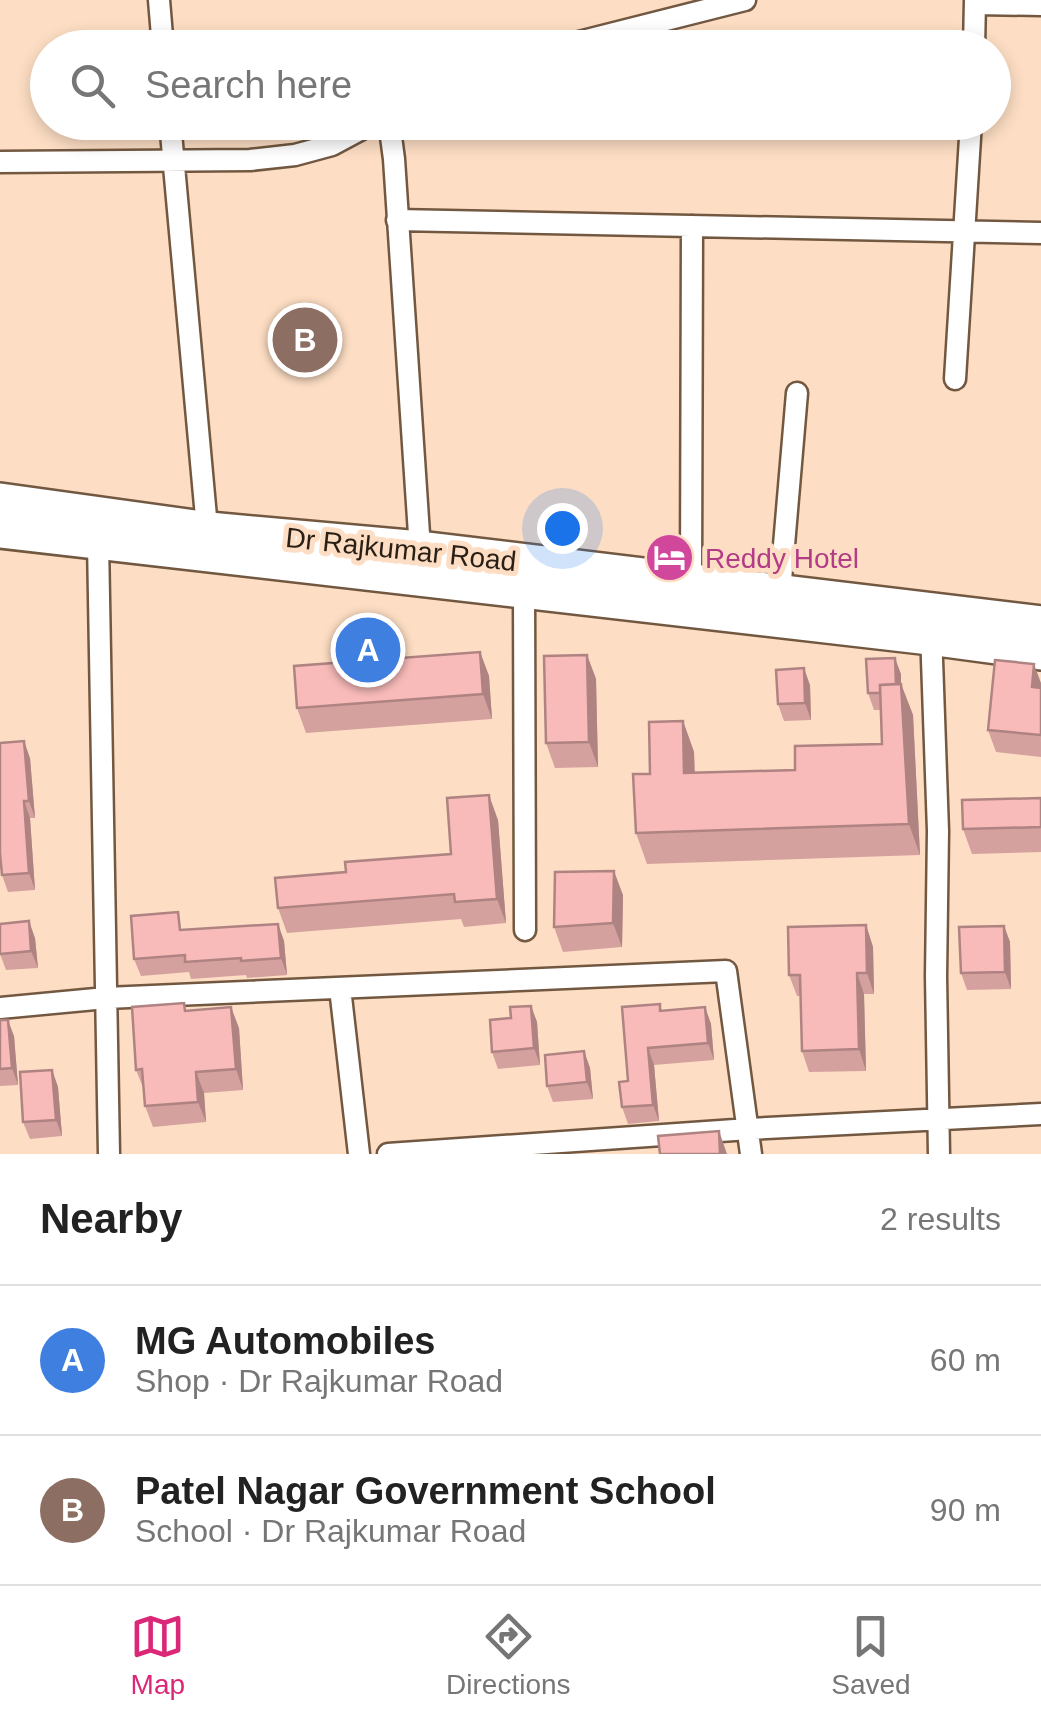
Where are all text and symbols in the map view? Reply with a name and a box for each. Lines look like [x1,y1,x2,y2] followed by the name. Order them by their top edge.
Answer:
[30,30,1011,140] search box
[65,58,120,113] icon: search
[145,64,352,106] text: Search here
[272,302,338,378] pin: B
[537,503,588,554] your location
[284,522,518,577] street label: Dr Rajkumar Road
[644,532,696,584] hotel icon: Reddy Hotel
[705,543,859,574] place label: Reddy Hotel
[336,612,400,688] pin: A
[40,1195,182,1242] text: Nearby
[880,1201,1001,1237] text: 2 results
[135,1320,435,1362] text: MG Automobiles
[61,1342,84,1378] text: A
[930,1342,1001,1378] text: 60 m
[135,1363,503,1399] text: Shop · Dr Rajkumar Road
[135,1470,716,1512] text: Patel Nagar Government School
[61,1492,84,1528] text: B
[930,1492,1001,1528] text: 90 m
[135,1513,526,1549] text: School · Dr Rajkumar Road
[130,1609,185,1701] tab: Map
[446,1609,571,1701] tab: Directions
[831,1609,911,1701] tab: Saved

